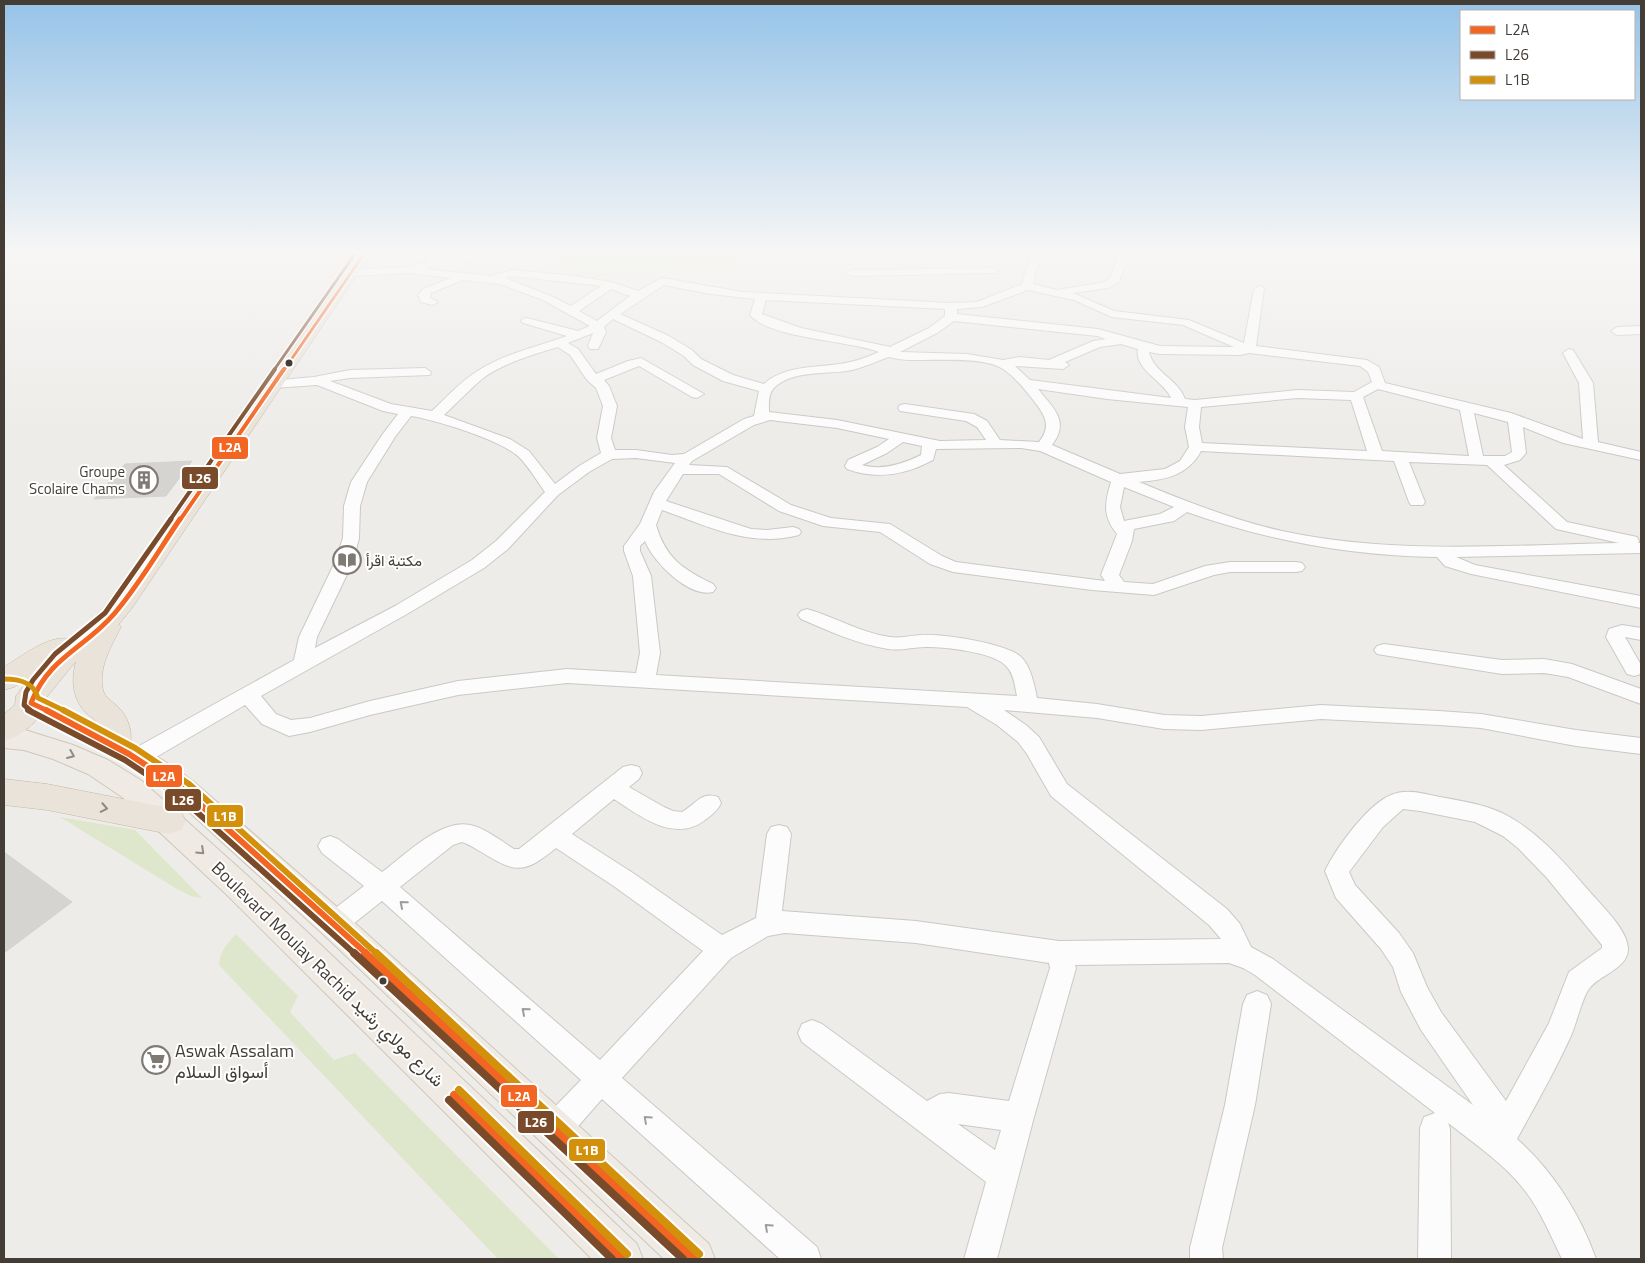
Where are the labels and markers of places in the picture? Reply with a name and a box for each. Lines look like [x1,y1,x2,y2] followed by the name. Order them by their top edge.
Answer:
[284,358,294,368] unlabelled marker
[29,460,125,500] place label: Groupe Scolaire Chams
[129,465,159,495] building icon: Groupe Scolaire Chams
[332,545,362,575] library icon: مكتبة اقرأ
[366,549,422,572] place label: مكتبة اقرأ
[378,976,388,986] unlabelled marker
[175,1037,294,1085] place label: Aswak Assalam أسواق السلام
[141,1045,171,1075] supermarket icon: Aswak Assalam أسواق السلام

